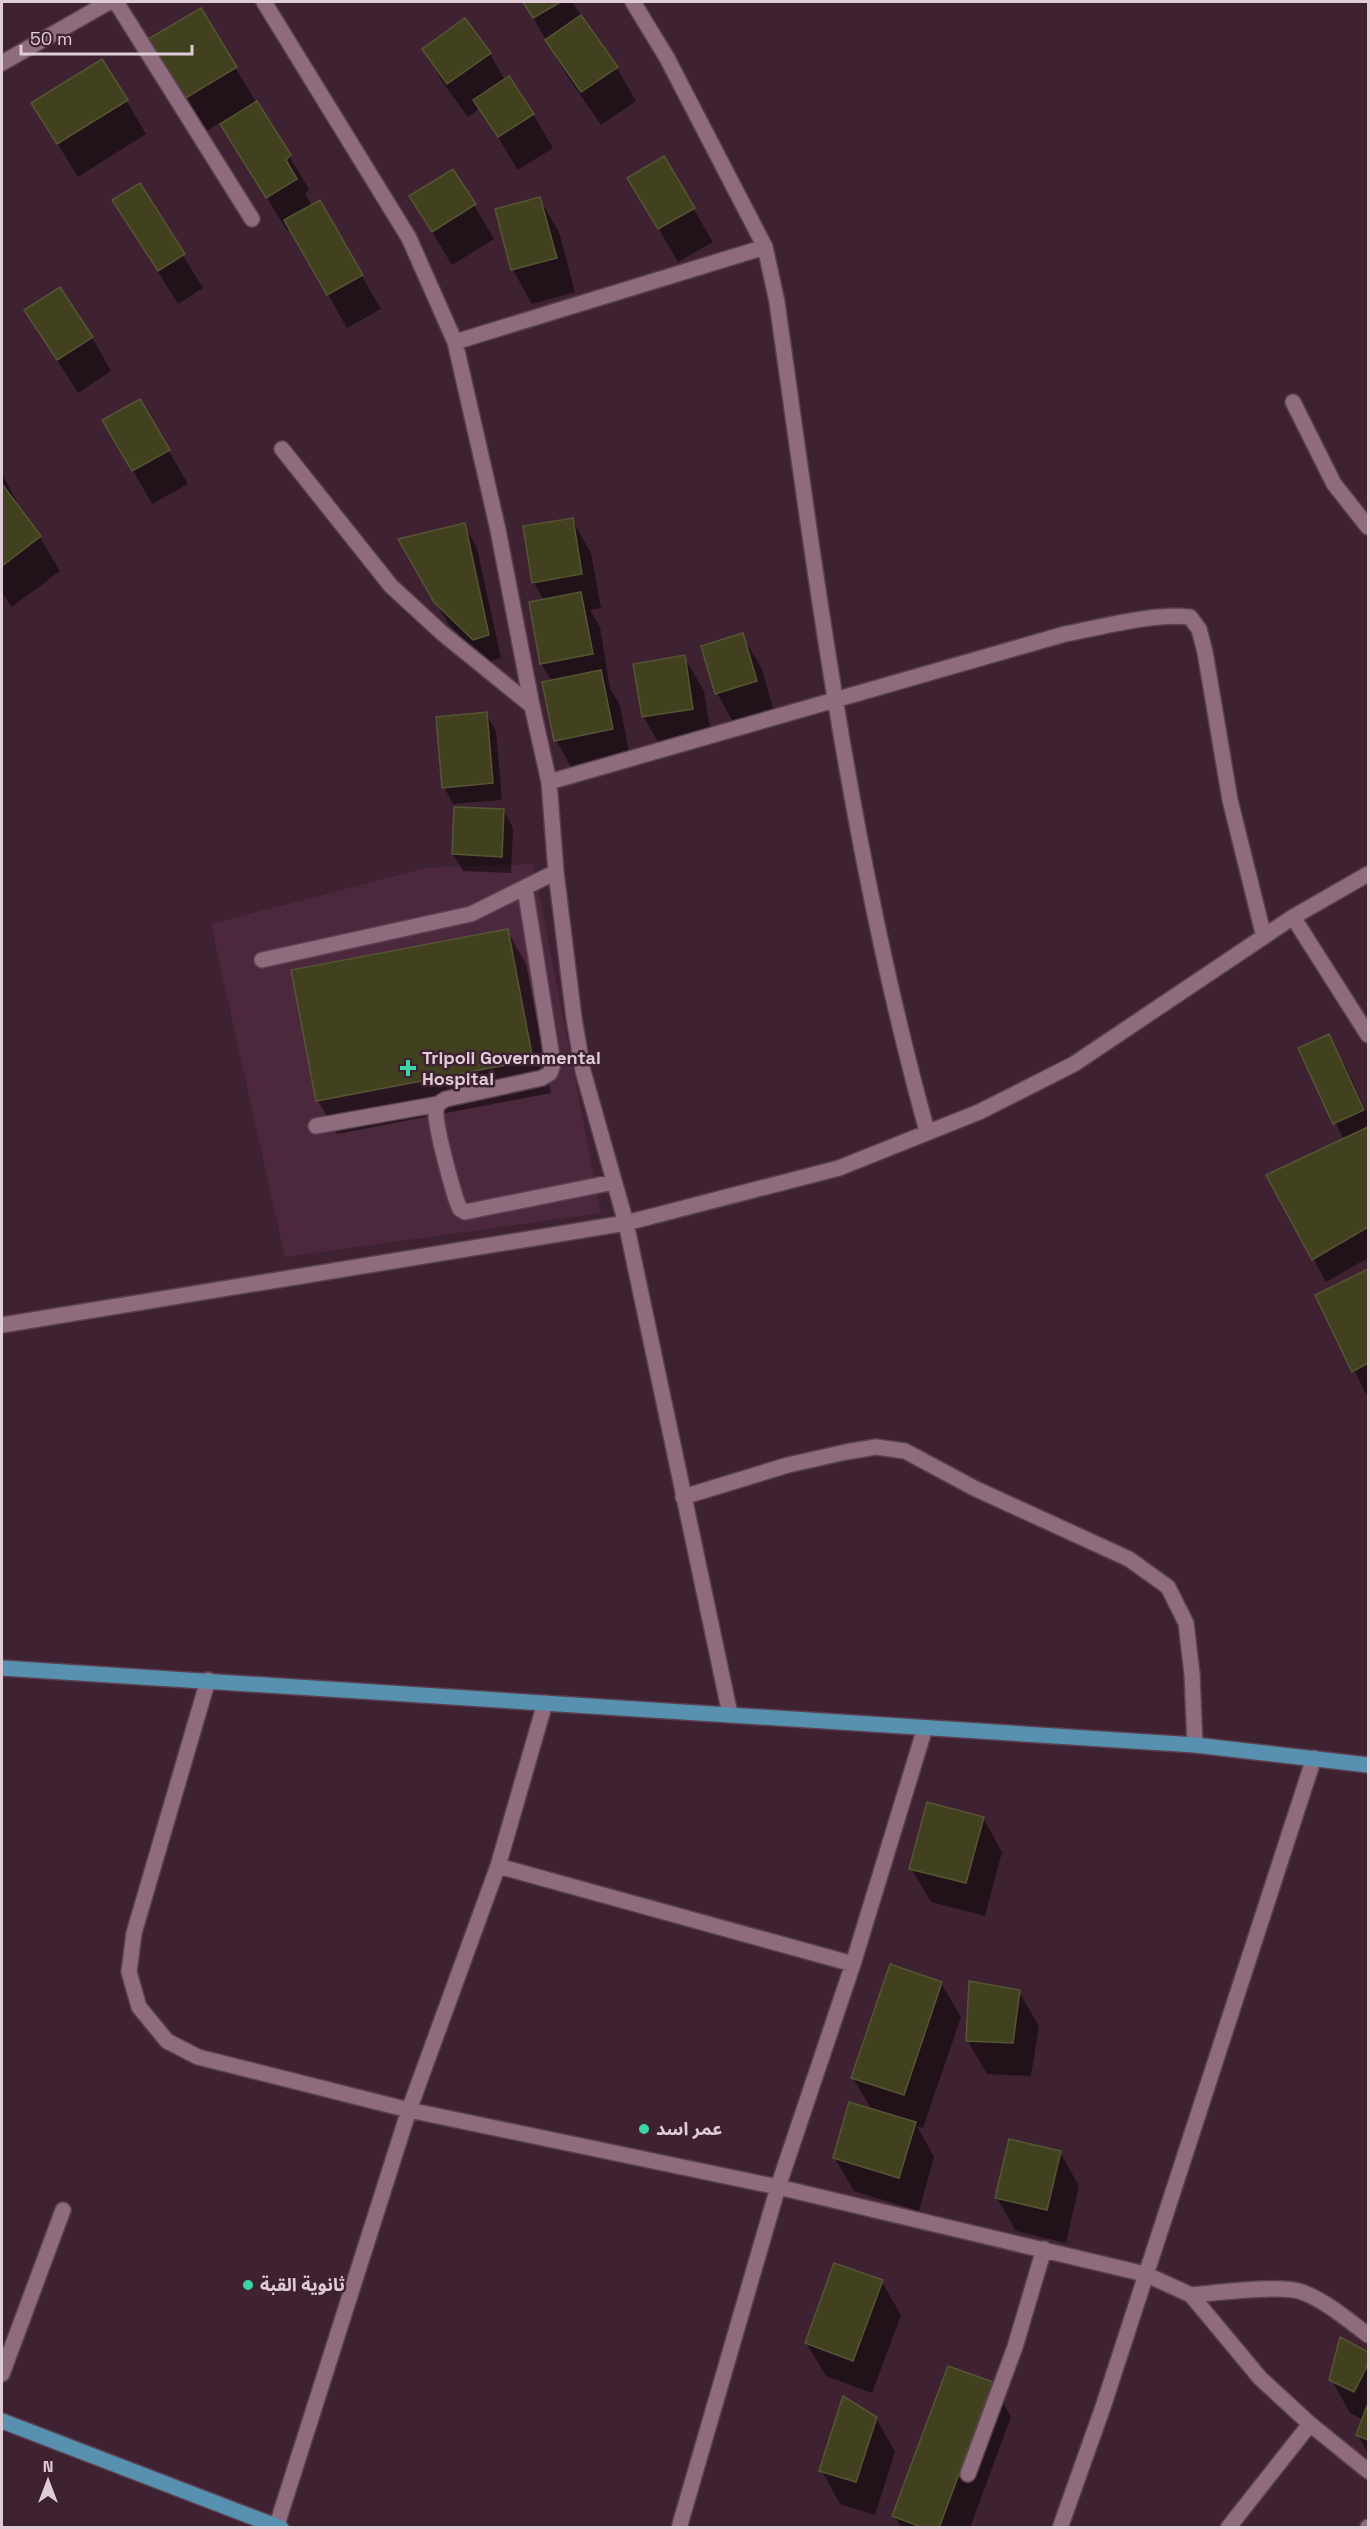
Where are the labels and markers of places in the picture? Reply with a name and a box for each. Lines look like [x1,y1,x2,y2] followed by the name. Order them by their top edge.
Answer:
[422,1046,601,1090] place label: Tripoli Governmental Hospital
[399,1059,417,1077] marker: Tripoli Governmental Hospital
[656,2117,722,2140] place label: عمر اسد
[637,2122,651,2136] marker: عمر اسد
[260,2273,345,2296] place label: ثانوية القبة
[241,2278,255,2292] marker: ثانوية القبة

